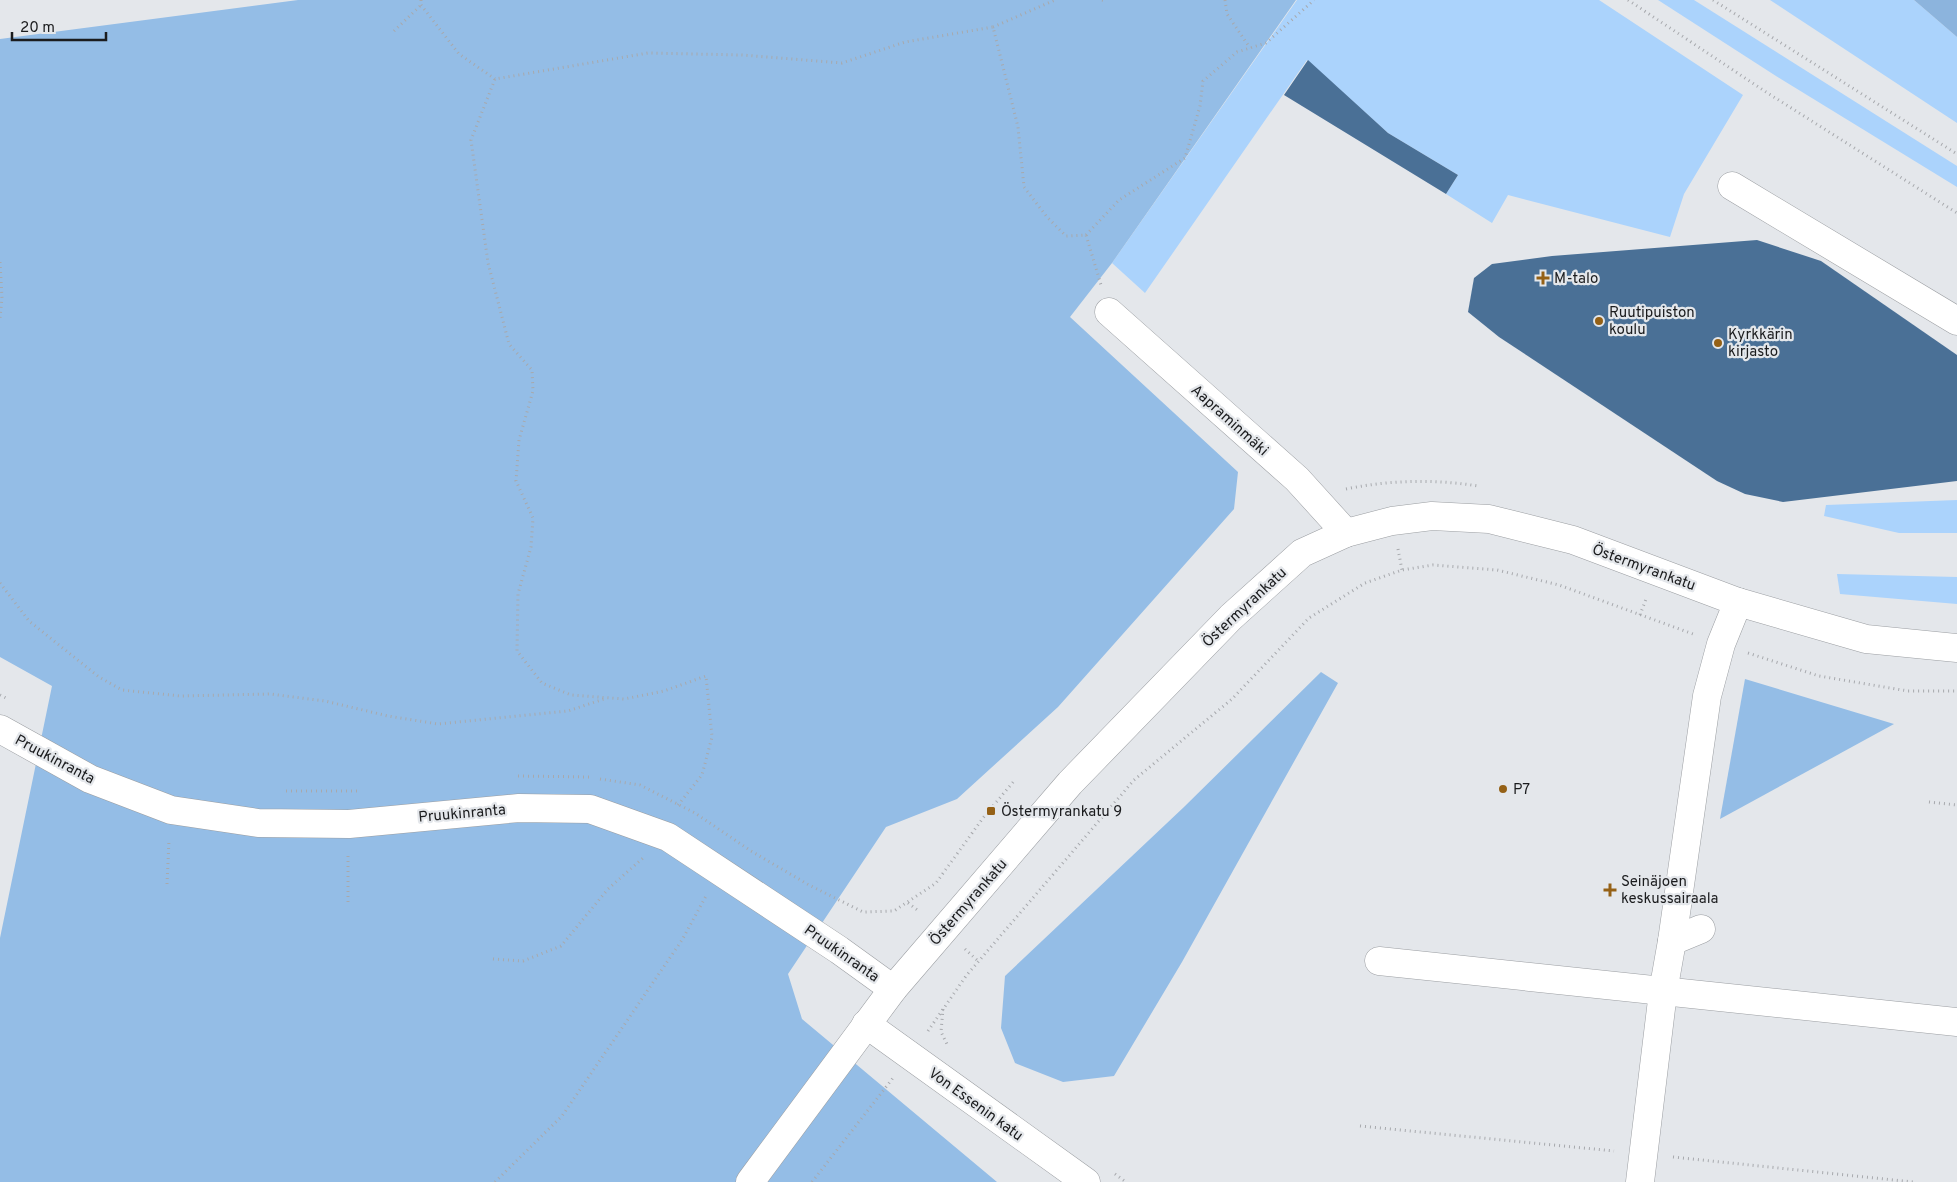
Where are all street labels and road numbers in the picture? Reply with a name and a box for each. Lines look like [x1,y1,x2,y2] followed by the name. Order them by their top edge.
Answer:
[1186,381,1272,461] street label: Aapraminmäki
[1589,540,1698,596] street label: Östermyrankatu
[1198,563,1291,652] street label: Östermyrankatu
[11,731,97,789] street label: Pruukinranta
[418,801,507,828] street label: Pruukinranta
[926,855,1012,950] street label: Östermyrankatu
[800,921,883,987] street label: Pruukinranta
[924,1064,1026,1146] street label: Von Essenin katu

